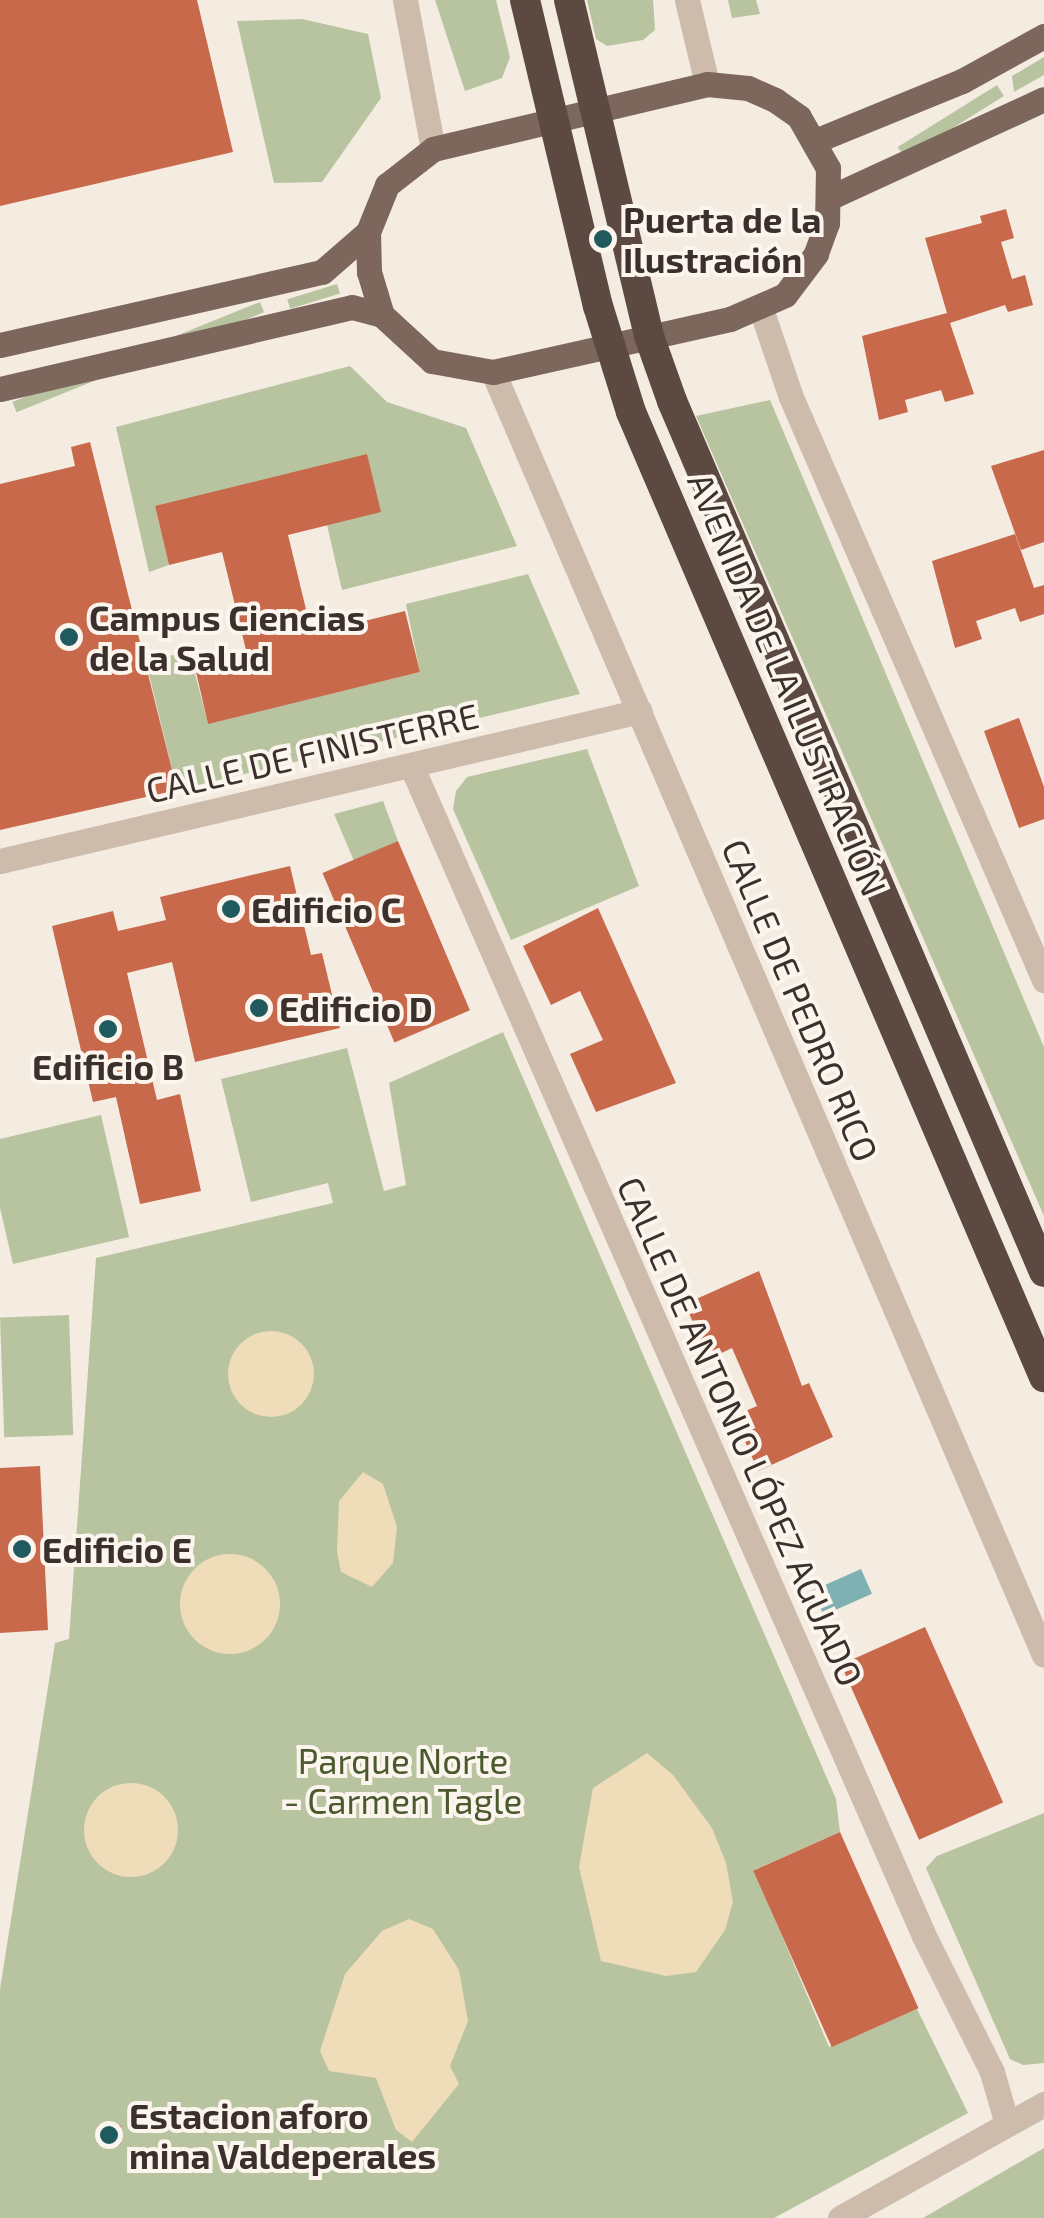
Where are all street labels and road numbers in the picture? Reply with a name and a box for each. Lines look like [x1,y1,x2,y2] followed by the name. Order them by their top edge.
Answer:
[679,466,897,902] street label: AVENIDA DE LA ILUSTRACIÓN
[142,693,482,811] street label: CALLE DE FINISTERRE
[714,833,888,1167] street label: CALLE DE PEDRO RICO
[609,1169,873,1693] street label: CALLE DE ANTONIO LÓPEZ AGUADO

